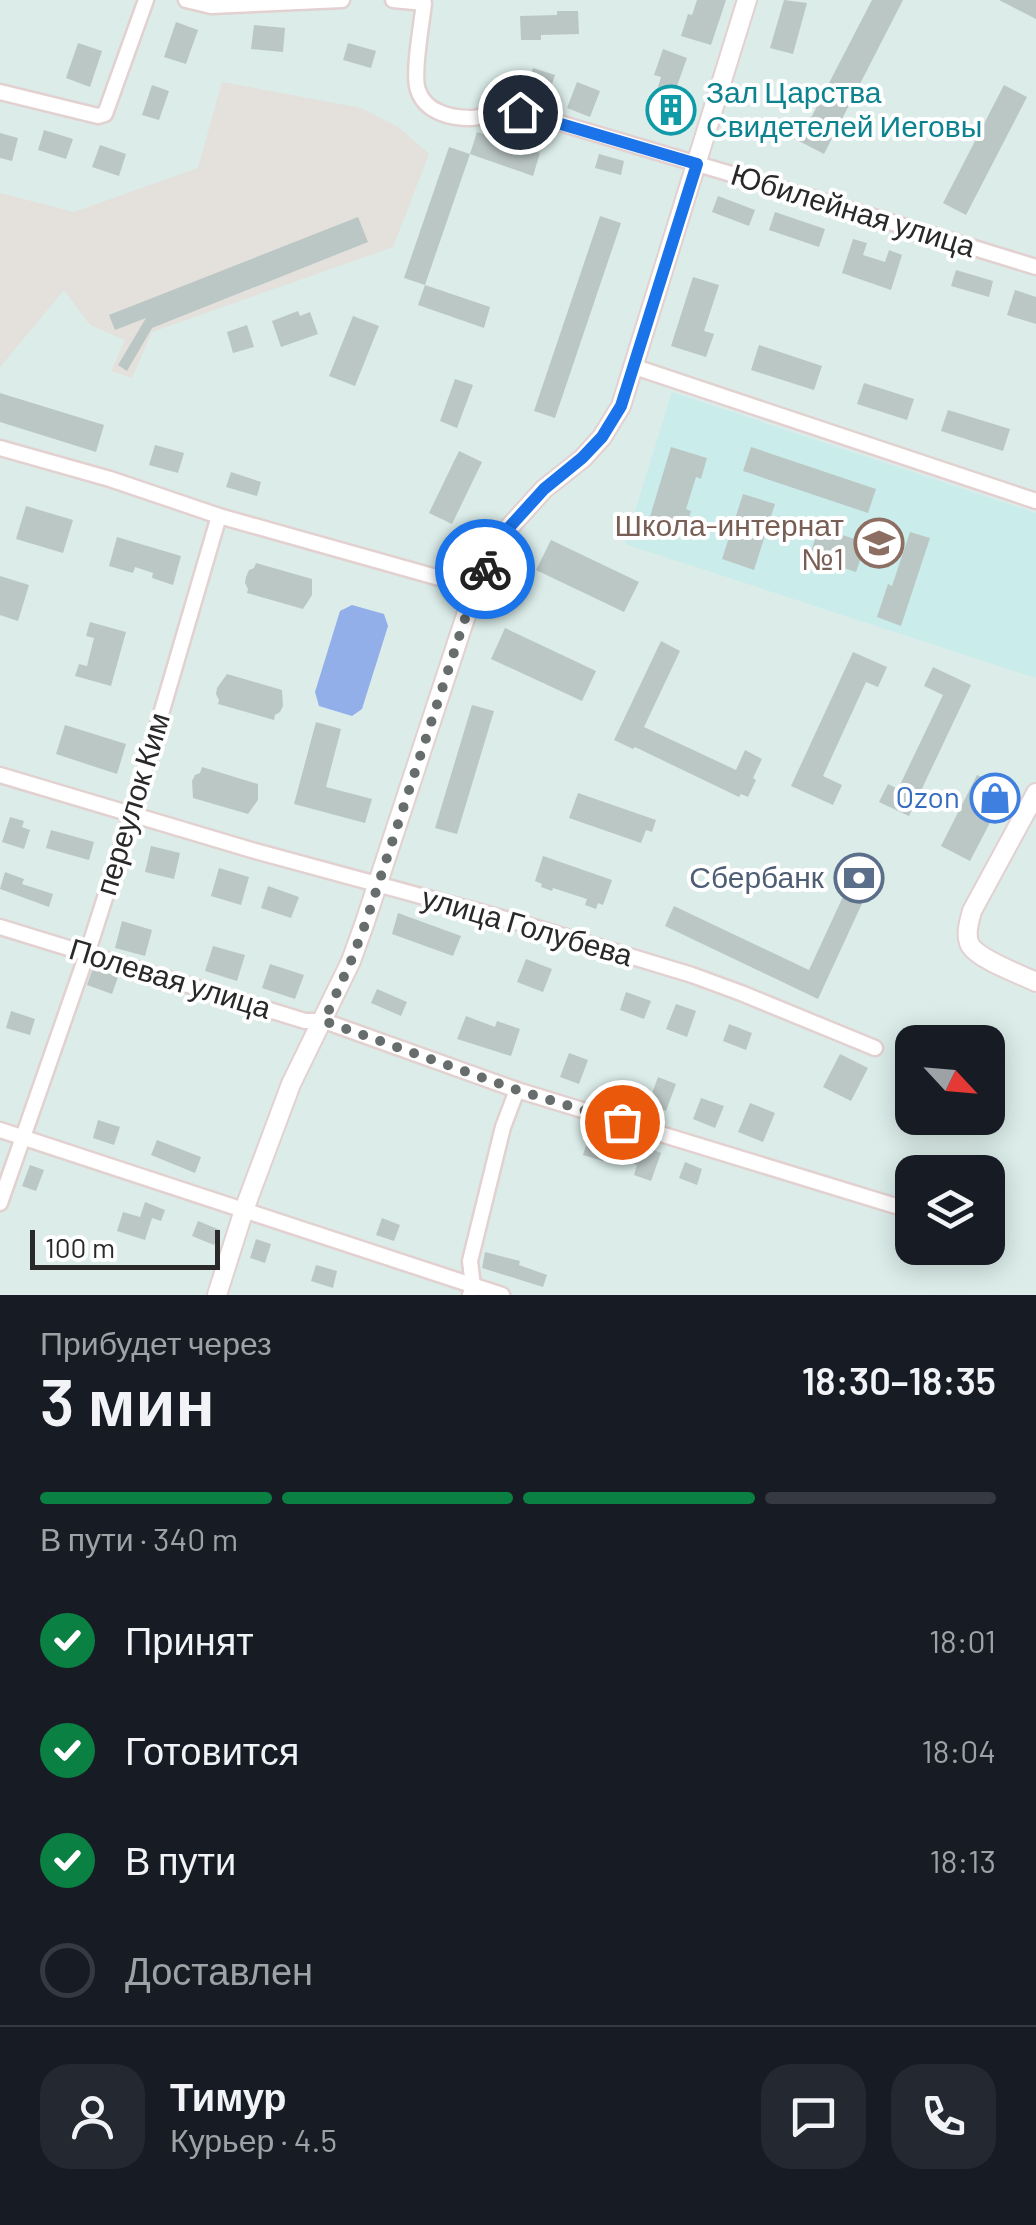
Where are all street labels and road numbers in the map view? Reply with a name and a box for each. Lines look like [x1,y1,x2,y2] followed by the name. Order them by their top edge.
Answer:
[727,155,980,263] street label: Юбилейная улица
[86,708,176,899] street label: переулок Ким
[418,878,637,972] street label: улица Голубева
[65,929,276,1025] street label: Полевая улица

